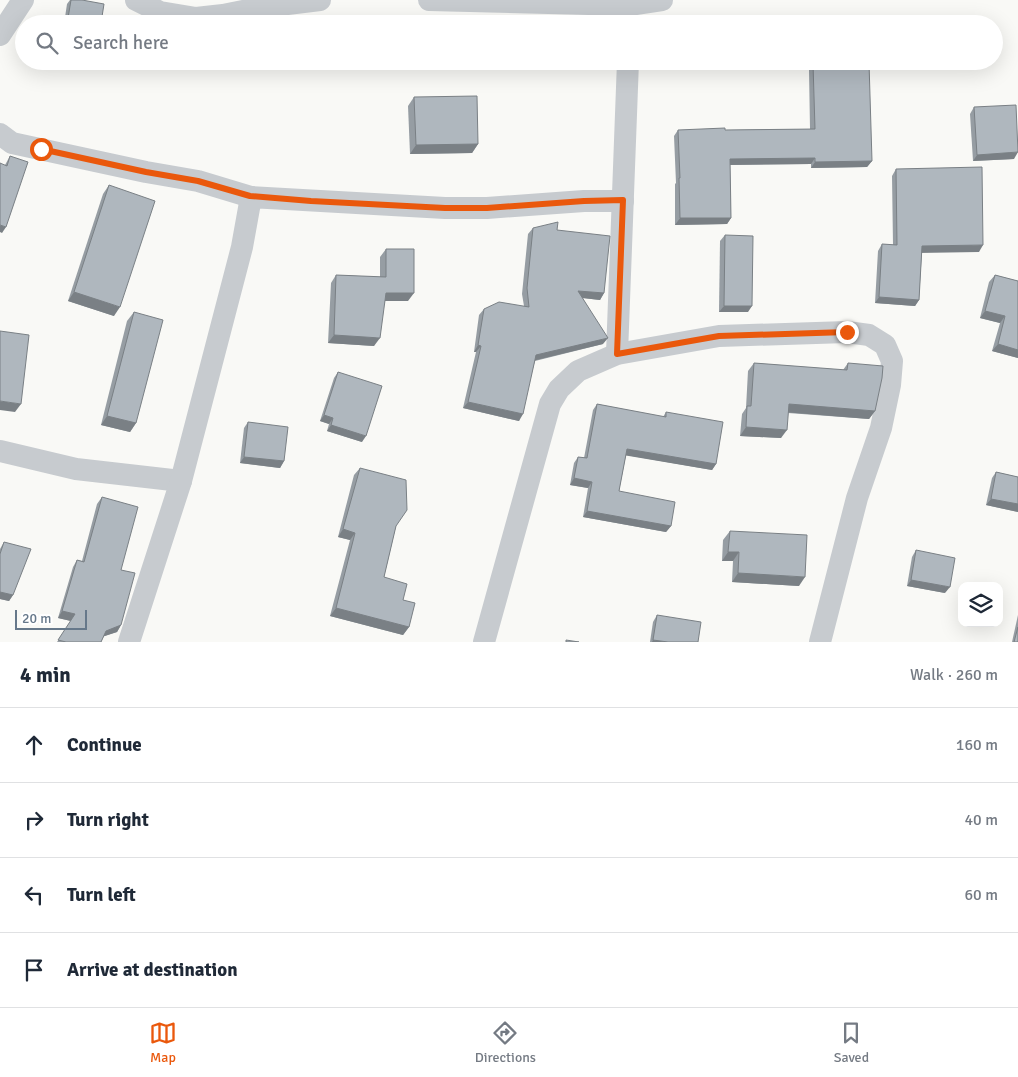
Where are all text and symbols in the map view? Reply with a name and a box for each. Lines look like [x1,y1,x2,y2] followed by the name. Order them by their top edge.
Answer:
[15,15,1003,70] search box
[33,29,61,57] icon: search
[73,31,169,55] text: Search here
[30,138,53,161] route start
[836,321,859,344] route end
[958,582,1003,627] map controls
[958,582,1003,627] button: layers
[15,607,88,630] scale bar
[22,610,51,627] text: 20 m
[20,662,71,688] text: 4 min
[910,665,998,685] text: Walk · 260 m
[20,731,48,759] icon: ahead
[67,733,142,757] text: Continue
[956,735,998,755] text: 160 m
[20,806,48,834] icon: right
[67,808,149,832] text: Turn right
[964,810,998,830] text: 40 m
[20,881,48,909] icon: left
[67,883,136,907] text: Turn left
[964,885,998,905] text: 60 m
[20,956,48,984] icon: arrive
[67,958,238,982] text: Arrive at destination
[149,1019,177,1066] tab: Map
[475,1019,536,1066] tab: Directions
[834,1019,869,1066] tab: Saved

